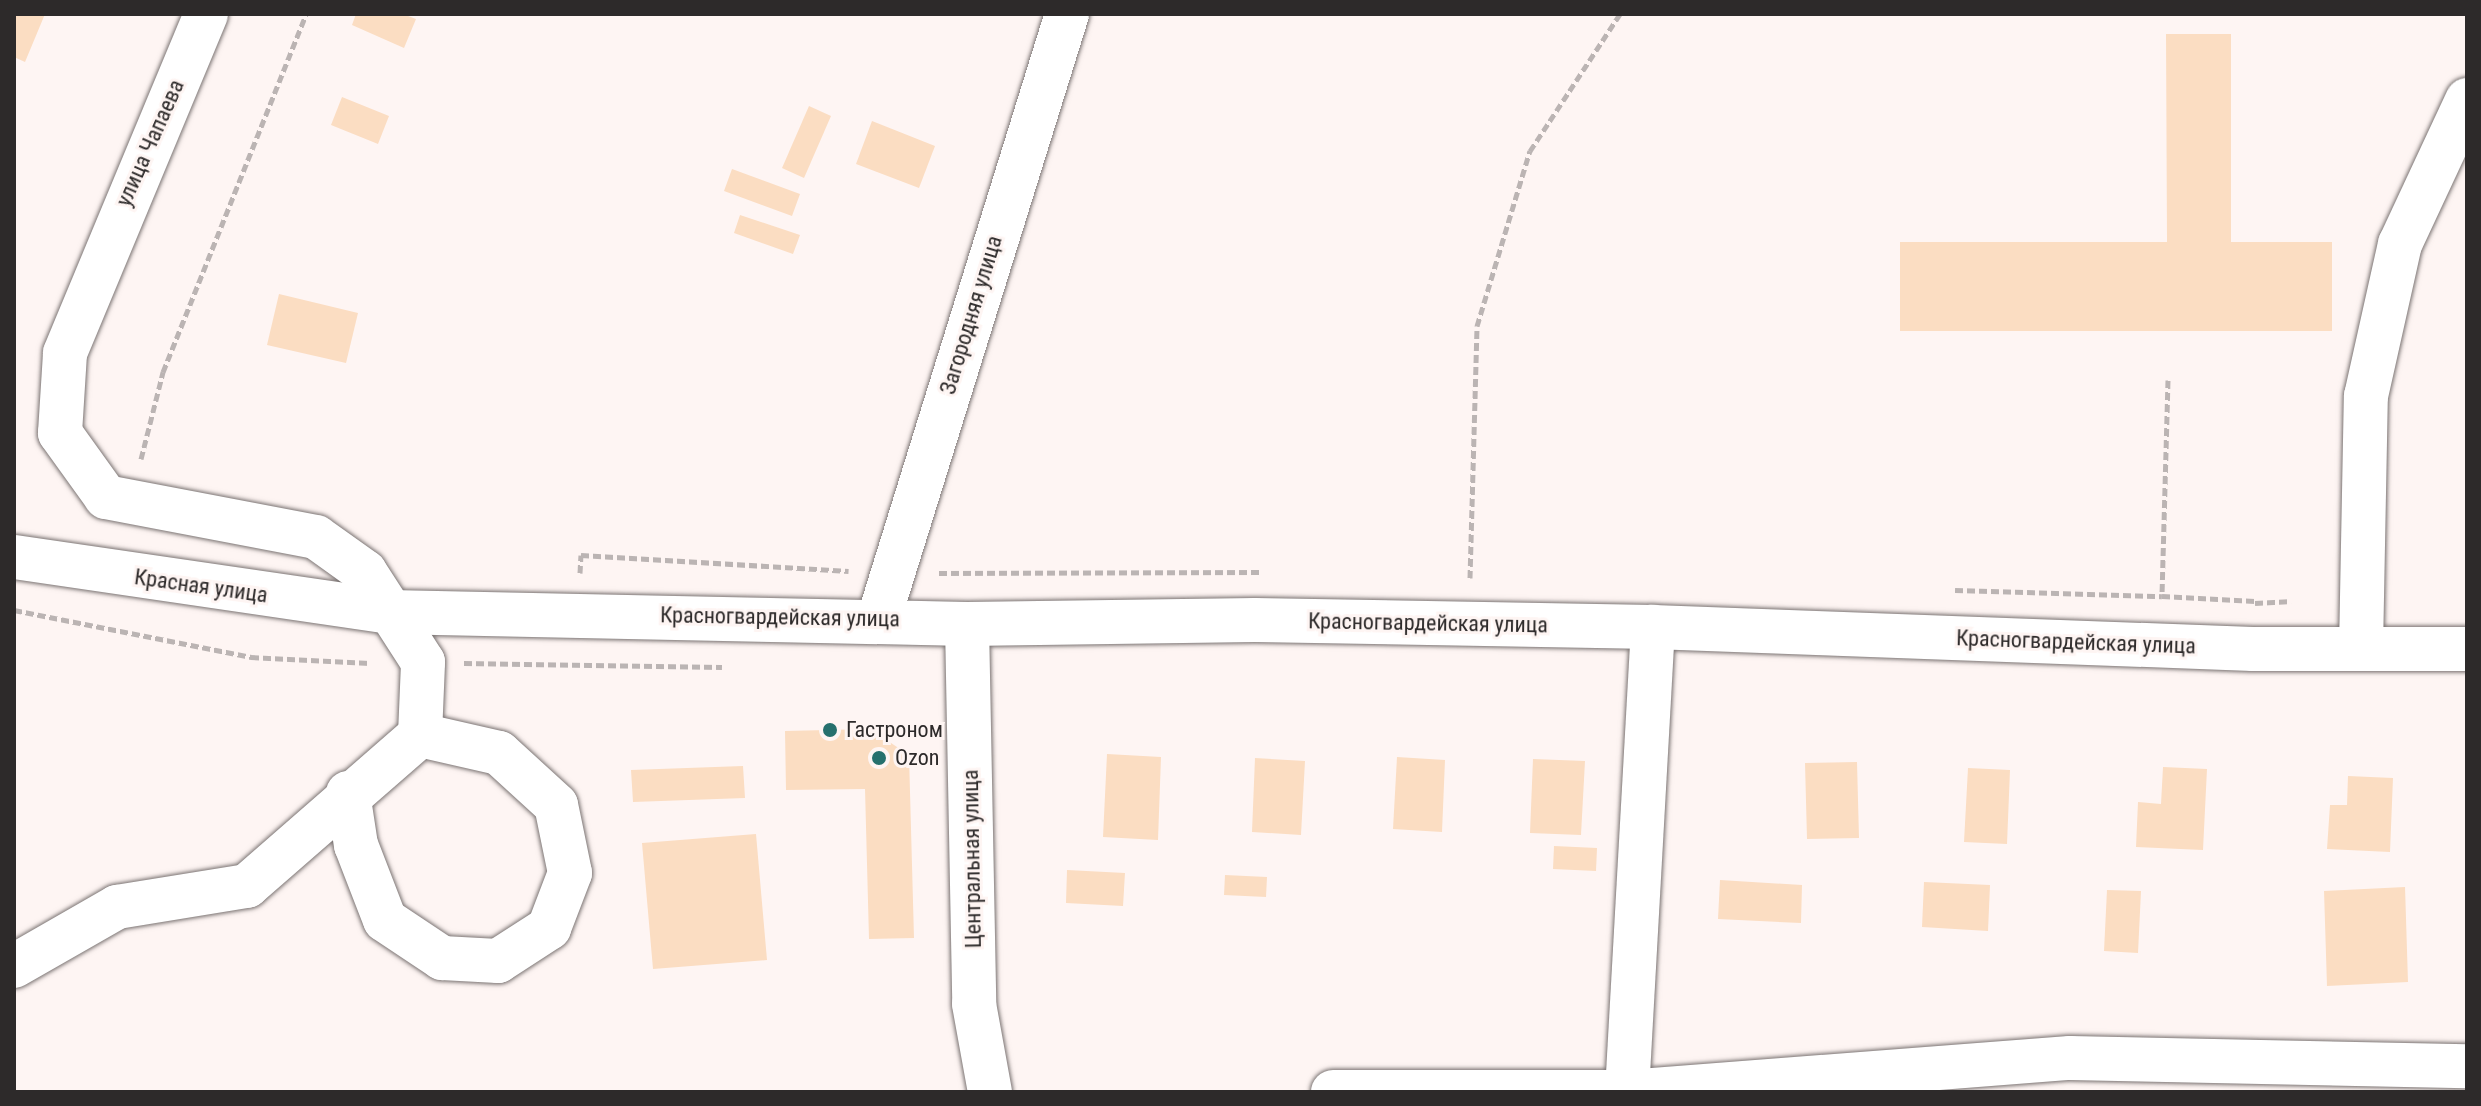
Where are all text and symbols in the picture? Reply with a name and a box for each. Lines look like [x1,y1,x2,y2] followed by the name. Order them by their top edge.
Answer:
[110,76,190,210] street label: улица Чапаева
[934,232,1008,398] street label: Загородняя улица
[133,564,269,608] street label: Красная улица
[660,602,900,632] street label: Красногвардейская улица
[1308,608,1548,638] street label: Красногвардейская улица
[1956,625,2196,659] street label: Красногвардейская улица
[846,717,943,743] place label: Гастроном
[821,721,839,739] marker: Гастроном
[895,745,939,771] place label: Ozon
[870,749,888,767] marker: Ozon
[957,769,987,949] street label: Центральная улица

